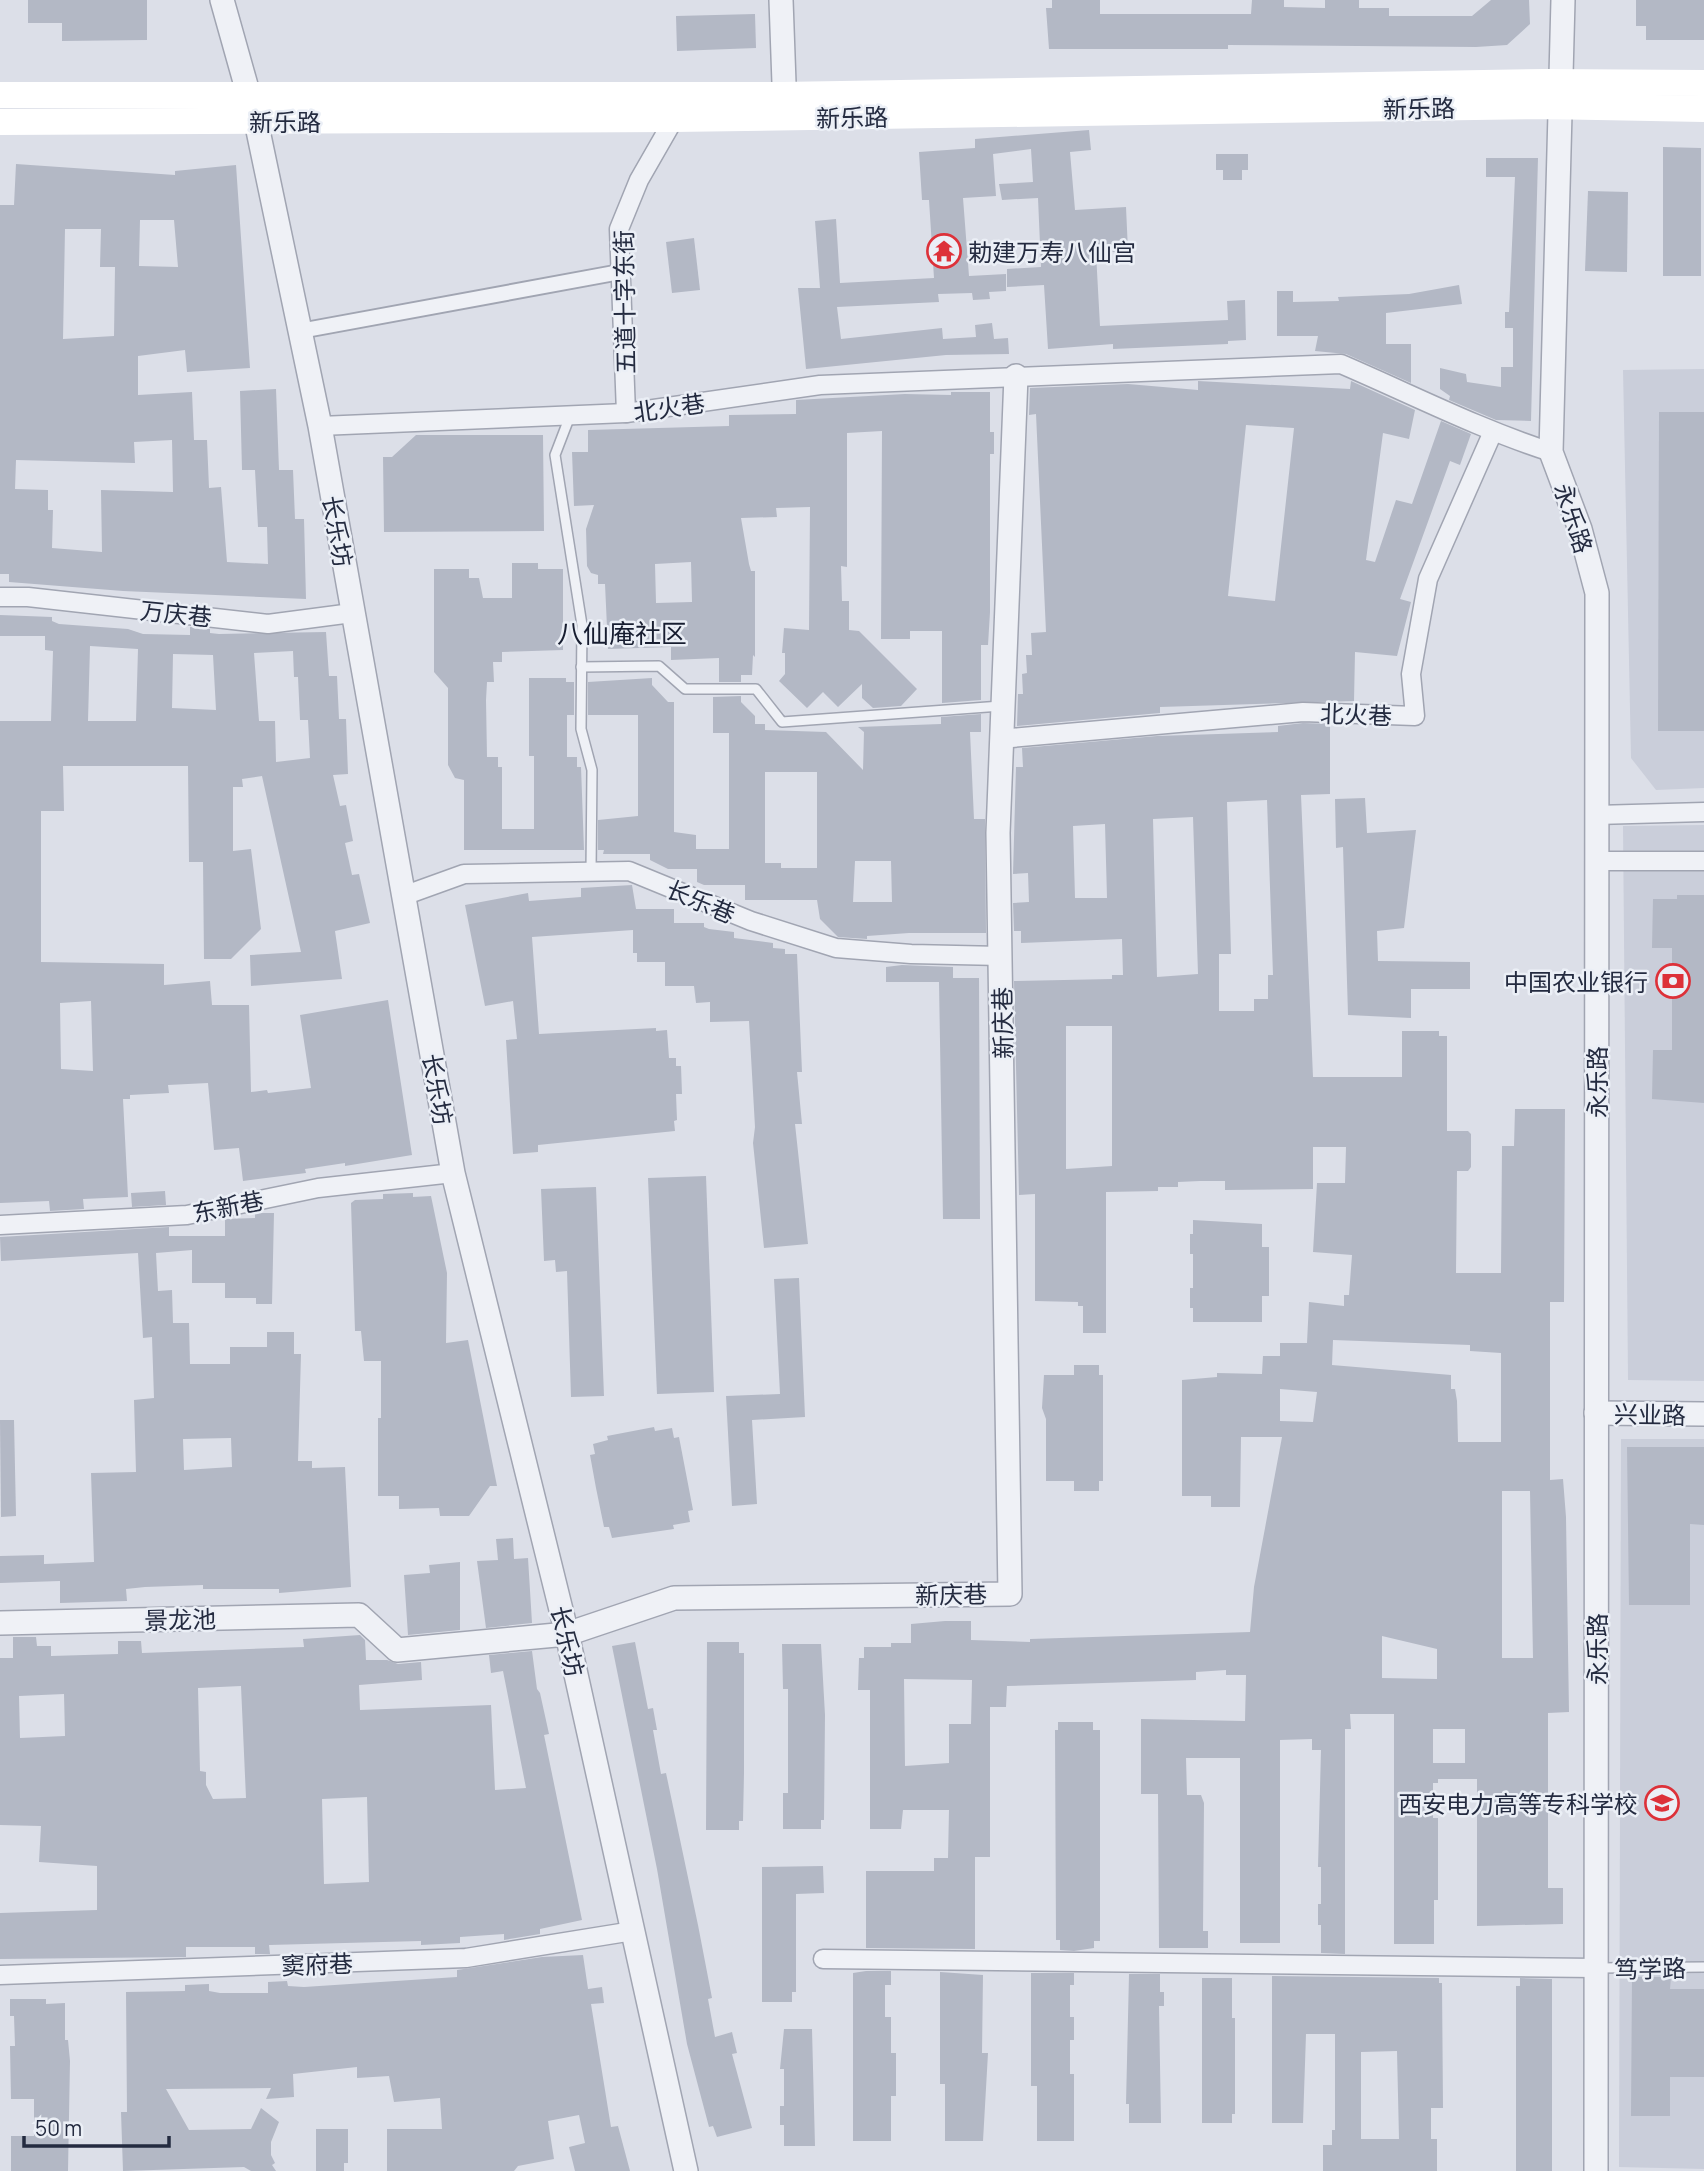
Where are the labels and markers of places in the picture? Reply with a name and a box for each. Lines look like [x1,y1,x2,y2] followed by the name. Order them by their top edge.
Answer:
[925,232,963,270] temple icon: 勅建万寿八仙宫
[968,235,1136,268] place label: 勅建万寿八仙宫
[1654,962,1692,1000] bank icon: 中国农业银行
[1504,965,1648,998] place label: 中国农业银行
[1643,1784,1681,1822] school or university icon: 西安电力高等专科学校
[1398,1787,1638,1820] place label: 西安电力高等专科学校

